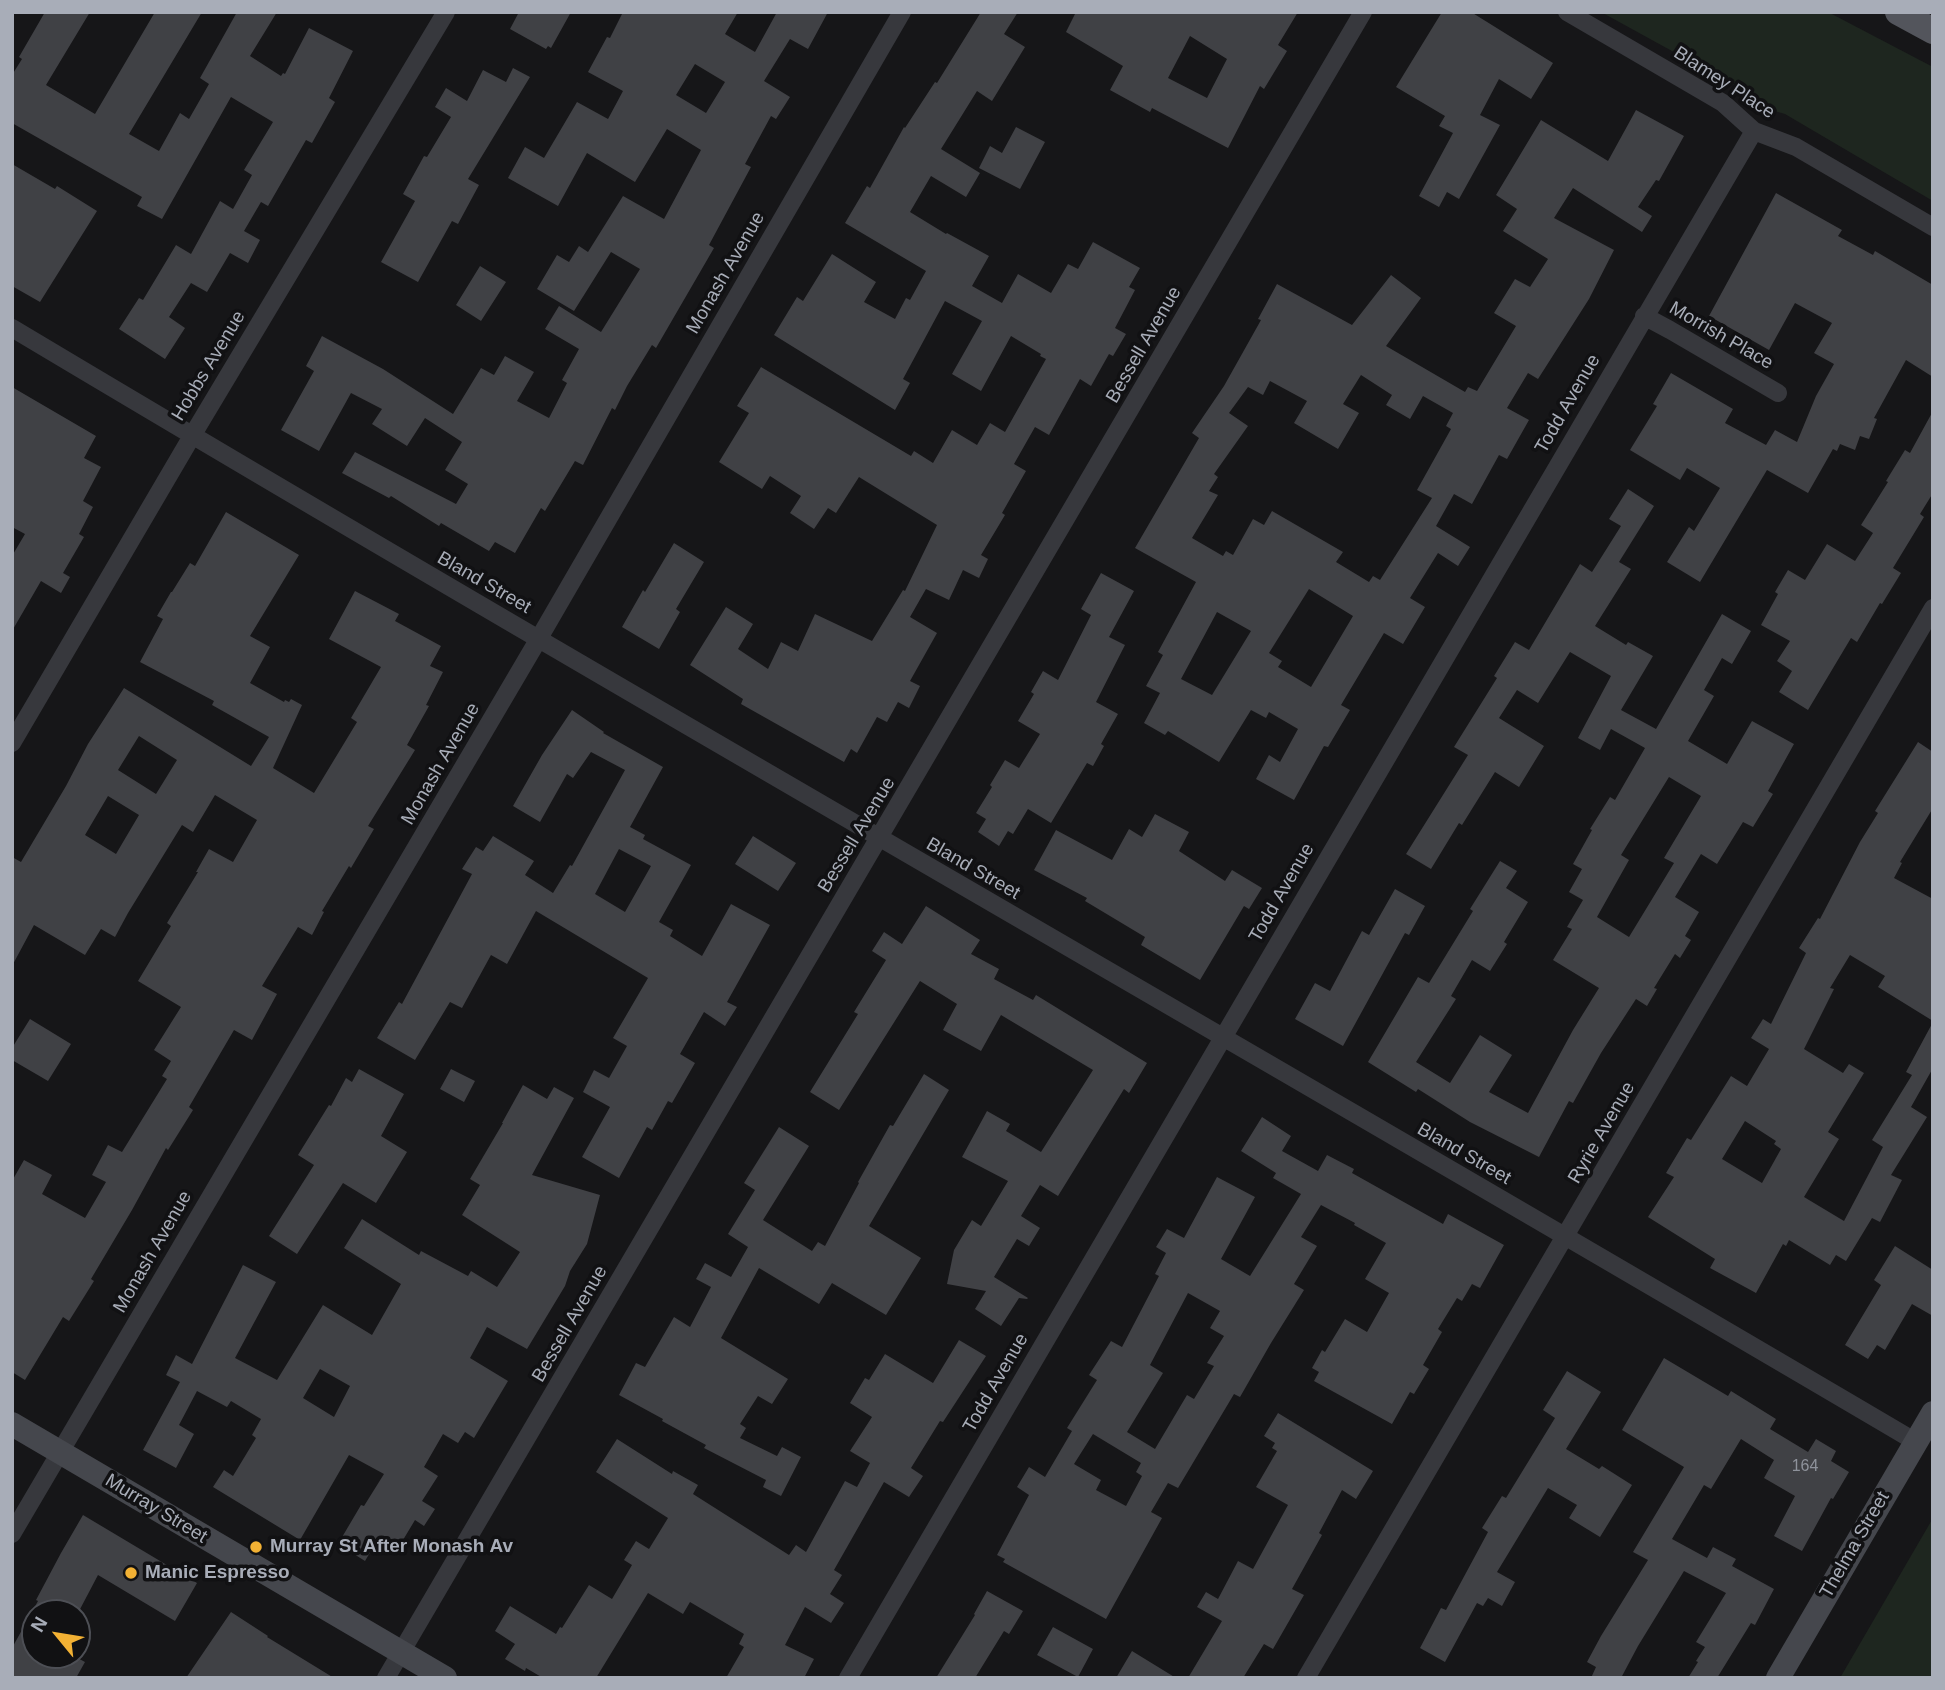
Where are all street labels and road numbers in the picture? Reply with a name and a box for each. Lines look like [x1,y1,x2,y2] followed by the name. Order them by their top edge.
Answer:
[1669,42,1779,124] street label: Blamey Place
[682,208,770,338] street label: Monash Avenue
[1101,283,1187,407] street label: Bessell Avenue
[1665,297,1777,375] street label: Morrish Place
[167,307,251,425] street label: Hobbs Avenue
[1530,350,1606,458] street label: Todd Avenue
[433,547,535,619] street label: Bland Street
[397,699,485,829] street label: Monash Avenue
[814,773,900,897] street label: Bessell Avenue
[922,833,1024,905] street label: Bland Street
[1244,839,1320,947] street label: Todd Avenue
[1564,1078,1640,1188] street label: Ryrie Avenue
[1413,1118,1515,1190] street label: Bland Street
[109,1187,197,1317] street label: Monash Avenue
[527,1262,613,1386] street label: Bessell Avenue
[958,1329,1034,1437] street label: Todd Avenue
[101,1470,211,1548] street label: Murray Street
[1815,1488,1895,1602] street label: Thelma Street

